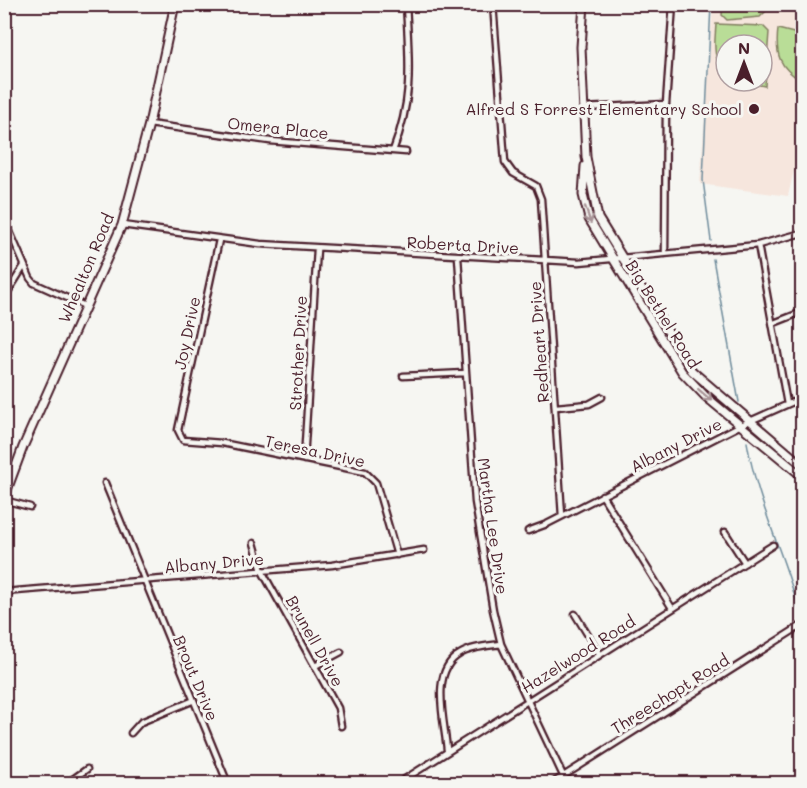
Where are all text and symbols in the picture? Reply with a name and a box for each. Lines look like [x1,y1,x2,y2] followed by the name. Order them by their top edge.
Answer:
[714,33,774,93] north arrow
[738,37,750,58] text: N
[465,98,742,119] place label: Alfred S Forrest Elementary School
[747,102,761,116] marker: Alfred S Forrest Elementary School
[226,112,330,143] street label: Omera Place
[583,205,594,224] one-way arrow
[53,210,118,326] street label: Whealton Road
[406,231,520,258] street label: Roberta Drive
[622,256,705,372] street label: Big Bethel Road
[524,281,553,403] street label: Redheart Drive
[169,294,204,371] street label: Joy Drive
[284,295,311,411] street label: Strother Drive
[697,388,712,402] one-way arrow
[627,413,725,477] street label: Albany Drive
[263,430,367,471] street label: Teresa Drive
[474,456,513,595] street label: Martha Lee Drive
[163,548,265,577] street label: Albany Drive
[282,592,349,690] street label: Brunell Drive
[517,610,639,697] street label: Hazelwood Road
[169,632,224,724] street label: Brout Drive
[607,649,733,738] street label: Threechopt Road

